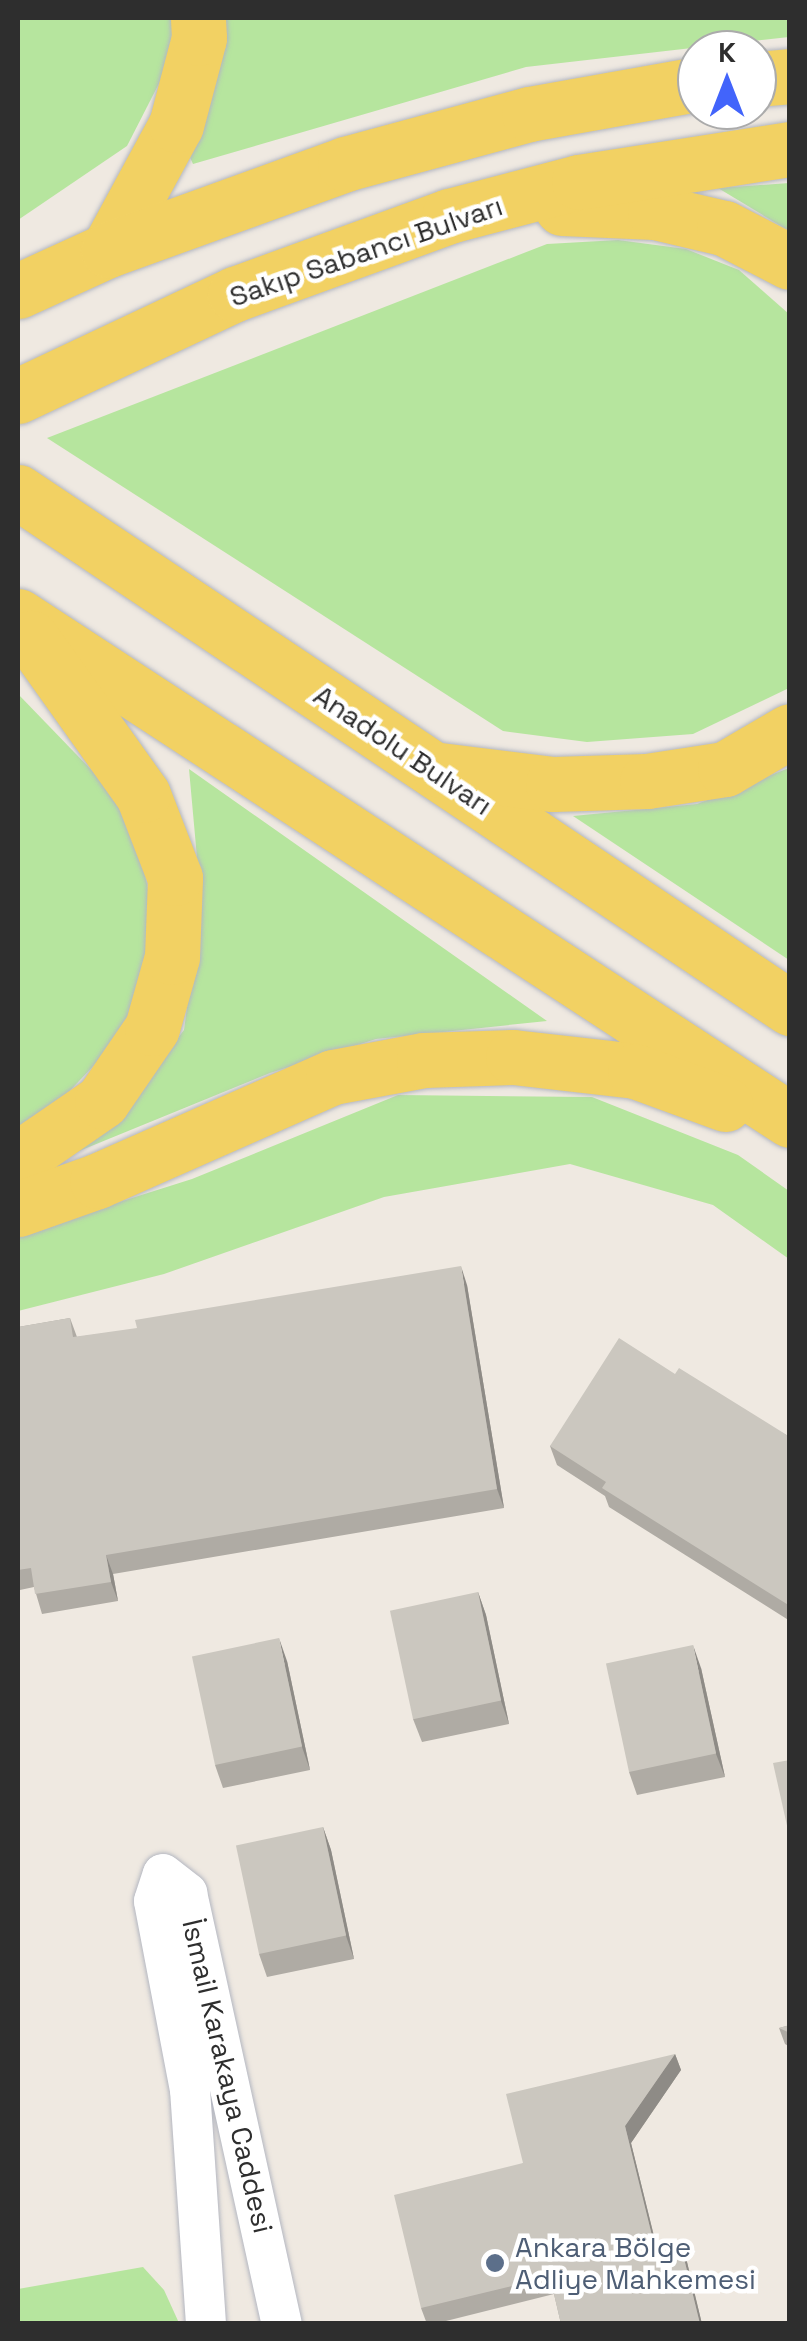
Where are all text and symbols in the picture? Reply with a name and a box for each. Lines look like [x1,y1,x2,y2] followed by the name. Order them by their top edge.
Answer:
[677,30,777,130] north arrow
[718,34,736,70] text: K
[225,188,507,314] street label: Sakıp Sabancı Bulvarı
[307,678,499,822] street label: Anadolu Bulvarı
[176,1916,280,2236] street label: İsmail Karakaya Caddesi
[515,2230,756,2296] place label: Ankara Bölge Adliye Mahkemesi
[484,2252,506,2274] marker: Ankara Bölge Adliye Mahkemesi

